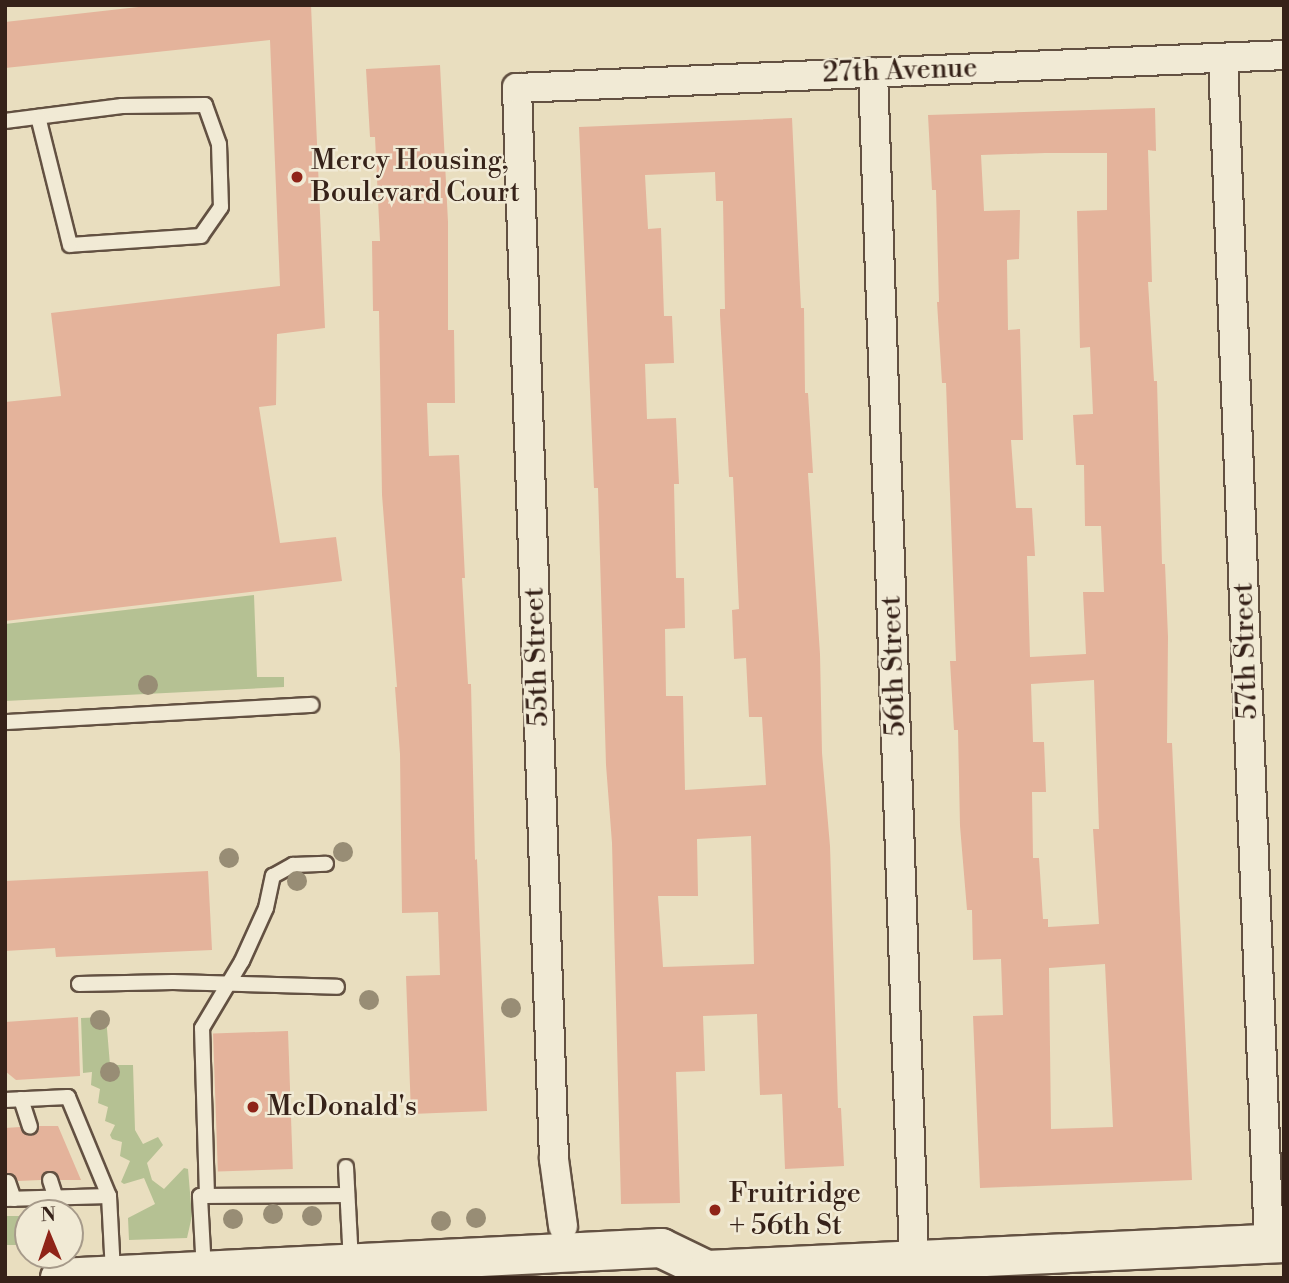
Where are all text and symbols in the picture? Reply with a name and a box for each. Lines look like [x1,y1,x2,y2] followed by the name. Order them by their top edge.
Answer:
[822,52,978,90] street label: 27th Avenue
[311,144,520,210] place label: Mercy Housing, Boulevard Court
[289,169,305,185] marker: Mercy Housing, Boulevard Court
[1227,582,1265,720] street label: 57th Street
[518,587,556,727] street label: 55th Street
[875,595,913,737] street label: 56th Street
[267,1090,417,1124] place label: McDonald's
[245,1099,261,1115] marker: McDonald's
[729,1177,861,1243] place label: Fruitridge + 56th St
[14,1199,84,1269] north arrow
[707,1202,723,1218] marker: Fruitridge + 56th St
[40,1203,56,1227] text: N

